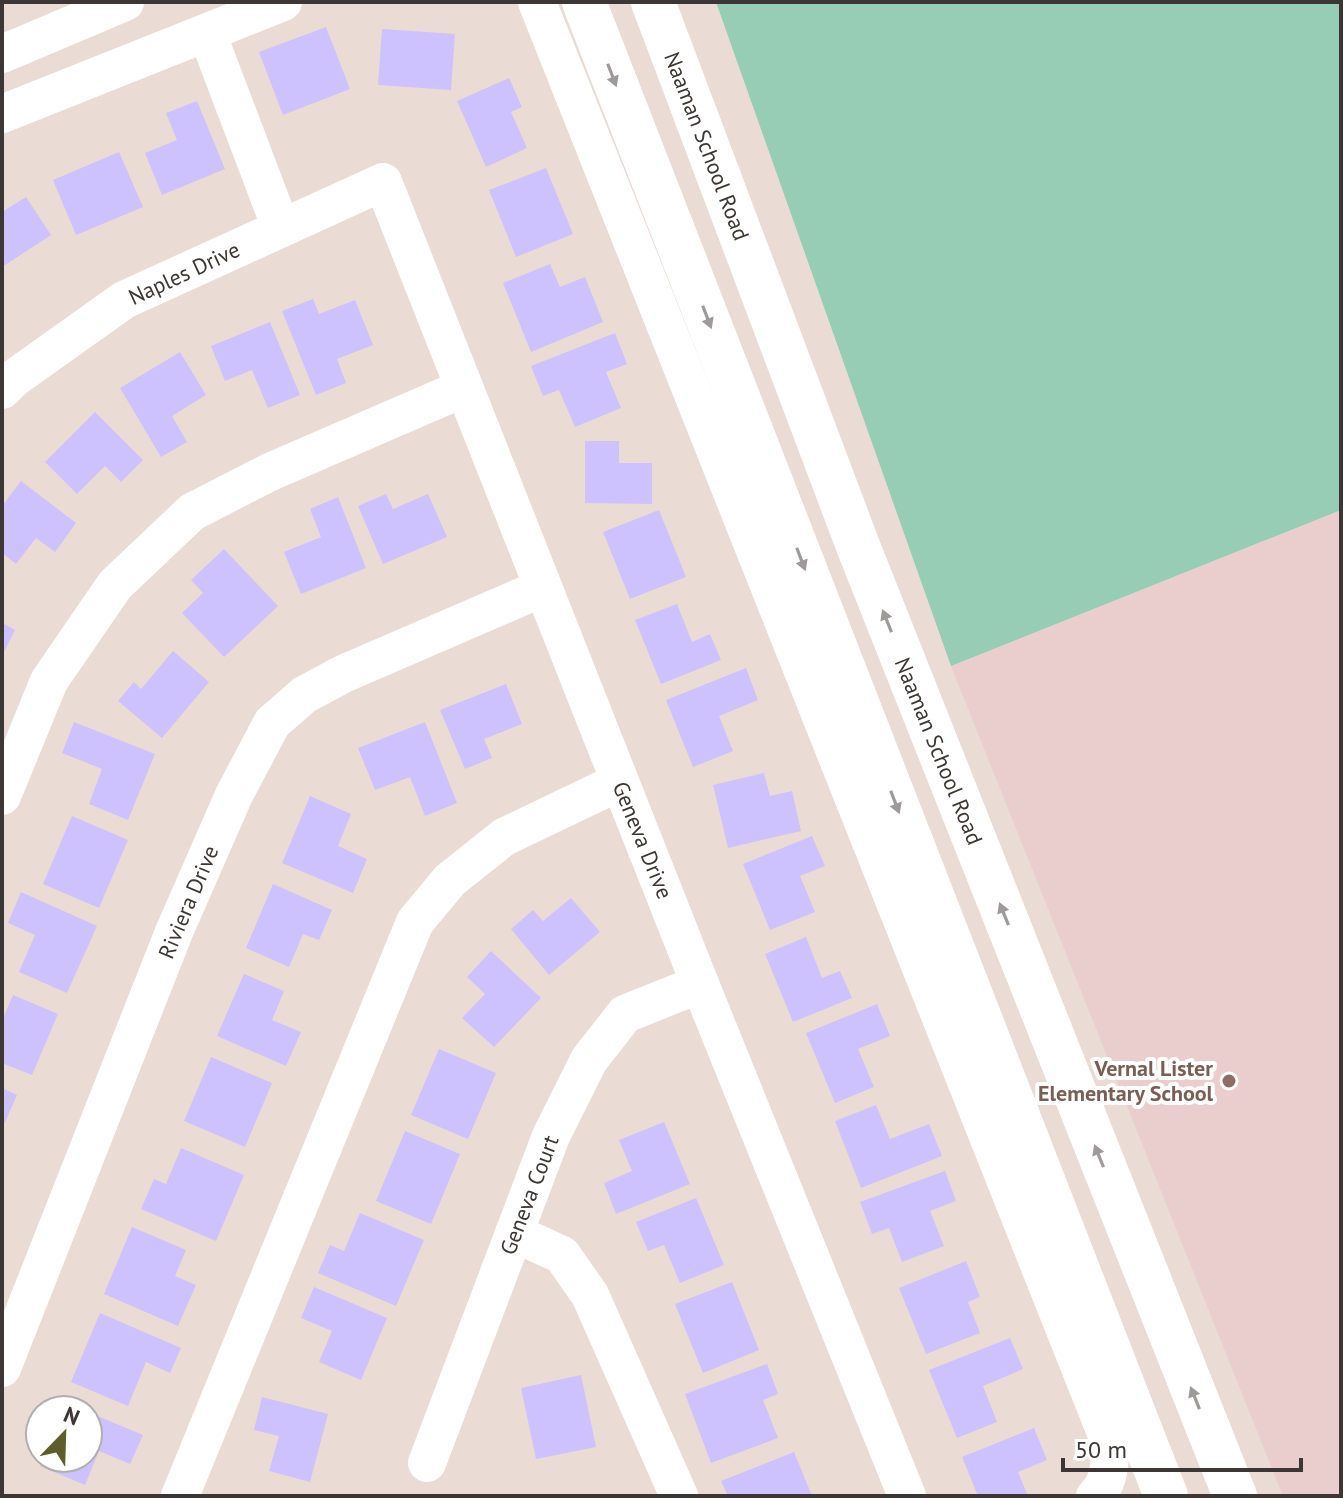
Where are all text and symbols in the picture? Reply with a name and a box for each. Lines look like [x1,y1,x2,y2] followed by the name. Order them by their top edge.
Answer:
[658,48,756,244] street label: Naaman School Road
[606,63,619,87] one-way arrow
[124,235,244,311] street label: Naples Drive
[701,305,714,329] one-way arrow
[795,547,808,571] one-way arrow
[881,609,894,633] one-way arrow
[889,653,989,849] street label: Naaman School Road
[607,777,679,903] street label: Geneva Drive
[889,790,902,814] one-way arrow
[152,841,224,963] street label: Riviera Drive
[997,902,1010,926] one-way arrow
[1038,1054,1214,1107] place label: Vernal Lister Elementary School
[1220,1072,1238,1090] marker: Vernal Lister Elementary School
[493,1131,565,1259] street label: Geneva Court
[1092,1144,1105,1168] one-way arrow
[1189,1386,1202,1410] one-way arrow
[24,1394,104,1474] north arrow
[60,1400,84,1431] text: N
[1063,1422,1301,1472] scale bar
[1075,1434,1127,1465] text: 50 m

